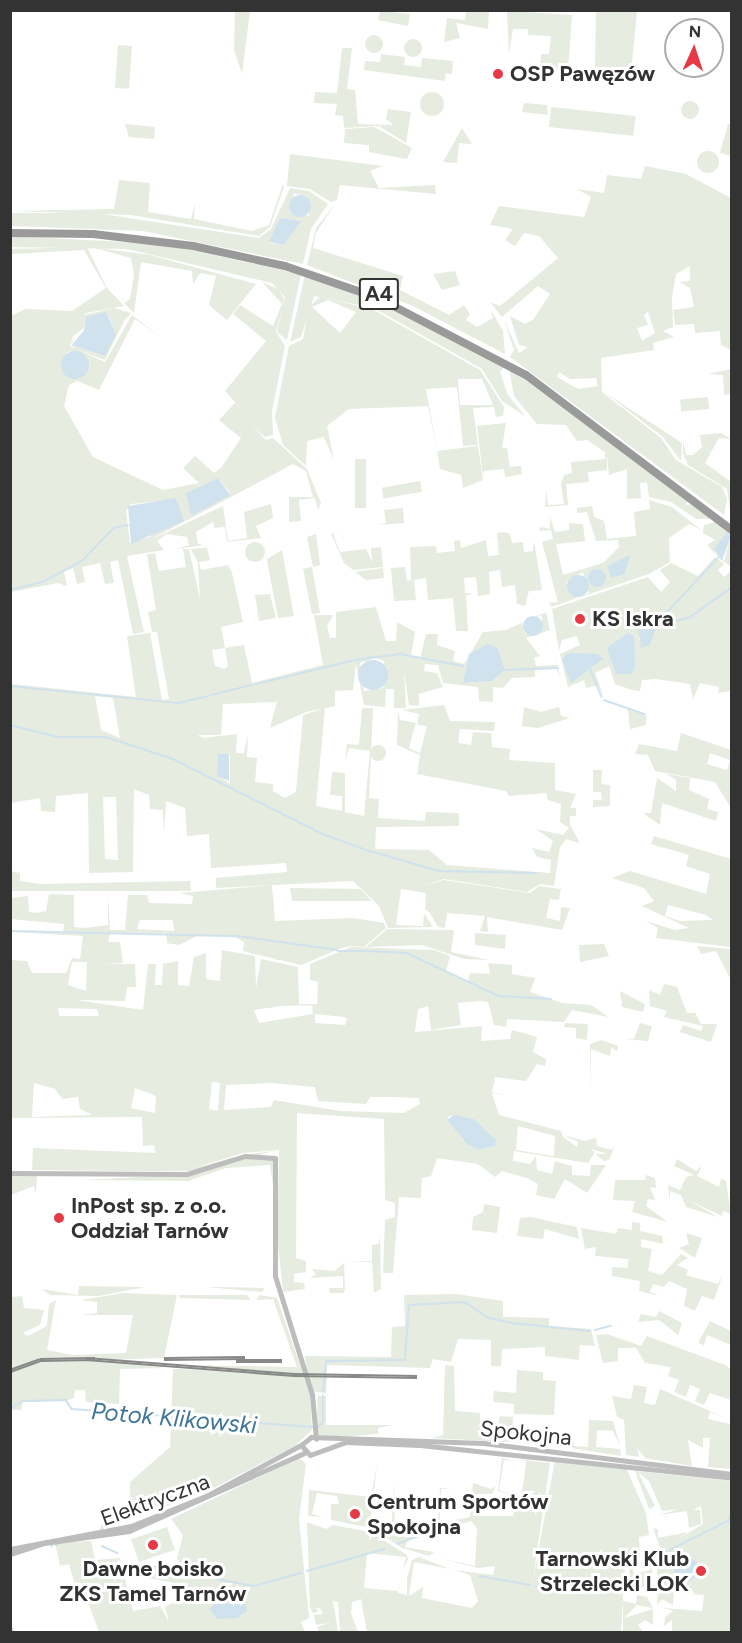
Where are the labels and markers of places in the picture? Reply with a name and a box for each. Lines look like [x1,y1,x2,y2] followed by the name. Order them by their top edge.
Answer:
[510,61,655,87] place label: OSP Pawęzów
[491,67,505,81] marker: OSP Pawęzów
[592,606,674,632] place label: KS Iskra
[573,612,587,626] marker: KS Iskra
[71,1192,229,1244] place label: InPost sp. z o.o. Oddział Tarnów
[52,1211,66,1225] marker: InPost sp. z o.o. Oddział Tarnów
[367,1488,549,1540] place label: Centrum Sportów Spokojna
[348,1507,362,1521] marker: Centrum Sportów Spokojna
[146,1538,160,1552] marker: Dawne boisko ZKS Tamel Tarnów
[536,1545,689,1597] place label: Tarnowski Klub Strzelecki LOK
[60,1555,246,1606] place label: Dawne boisko ZKS Tamel Tarnów
[694,1564,708,1578] marker: Tarnowski Klub Strzelecki LOK

